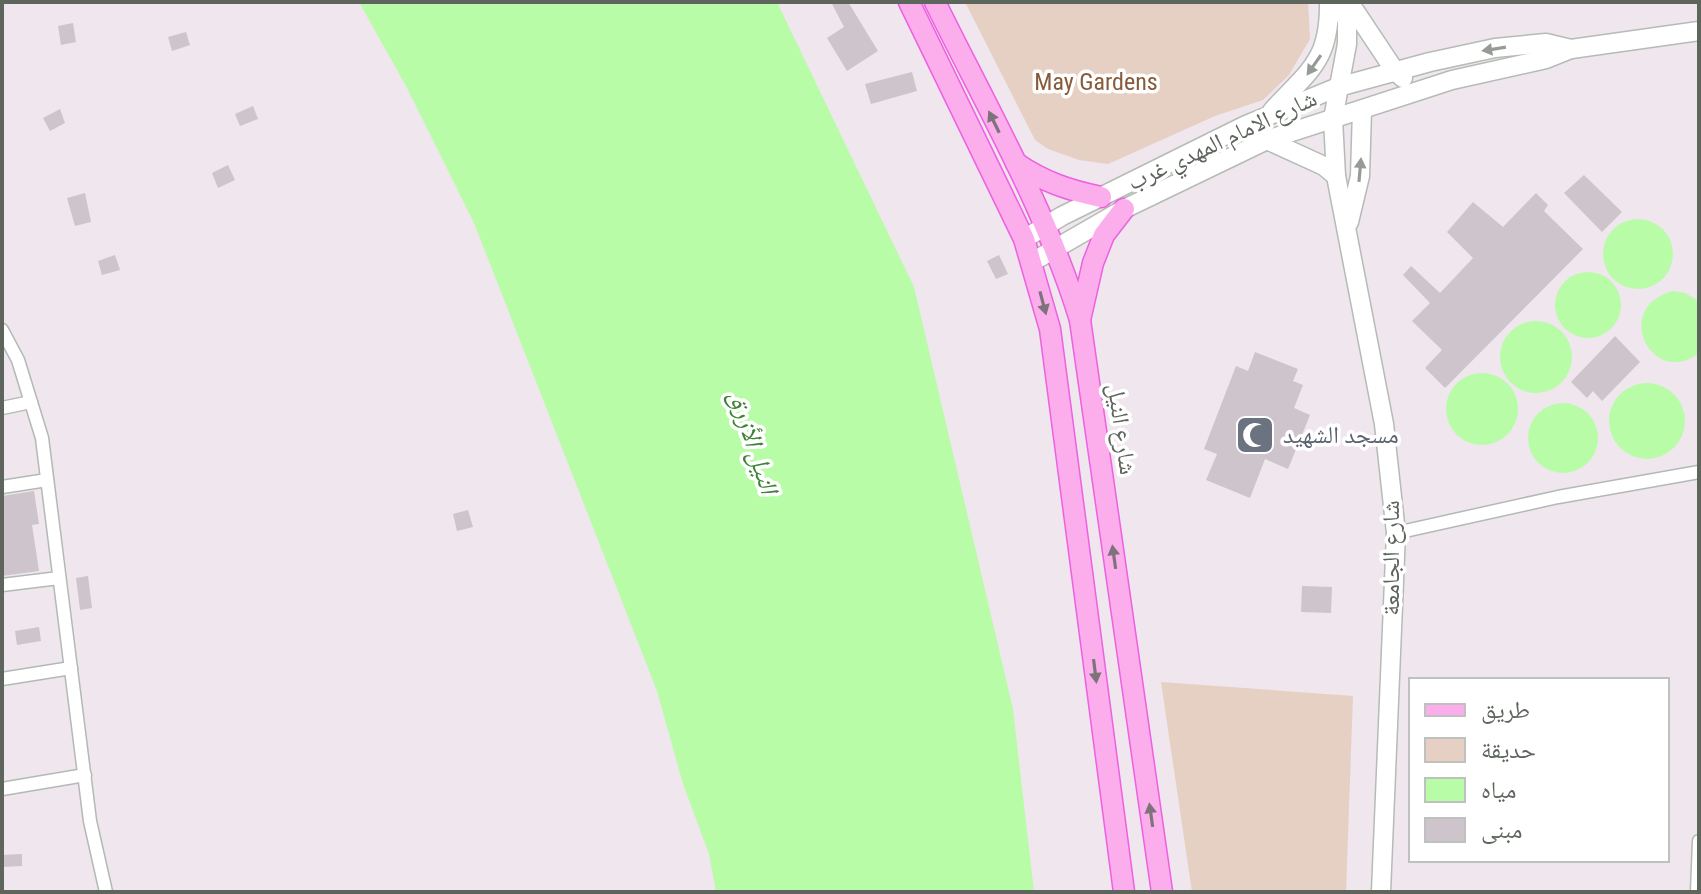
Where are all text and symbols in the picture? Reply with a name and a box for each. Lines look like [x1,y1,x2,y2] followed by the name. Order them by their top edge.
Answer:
[1481,43,1506,56] one-way arrow
[1307,54,1322,75] one-way arrow
[1034,68,1158,96] park label: May Gardens
[1123,84,1323,201] street label: شارع الامام المهدي غرب
[987,110,1001,133] one-way arrow
[1353,157,1366,182] one-way arrow
[1037,291,1050,315] one-way arrow
[1101,382,1142,477] street label: شارع النيل
[722,387,786,500] water label: النيل الأزرق
[1234,414,1276,456] mosque icon: مسجد الشهيد
[1283,421,1399,449] place label: مسجد الشهيد
[1377,500,1406,616] street label: شارع الجامعة
[1107,545,1120,570] one-way arrow
[1088,659,1101,684] one-way arrow
[1409,678,1669,862] legend
[1481,696,1530,724] text: طريق
[1481,736,1536,764] text: حديقة
[1481,776,1516,804] text: مياه
[1144,802,1157,827] one-way arrow
[1481,816,1522,844] text: مبنى

